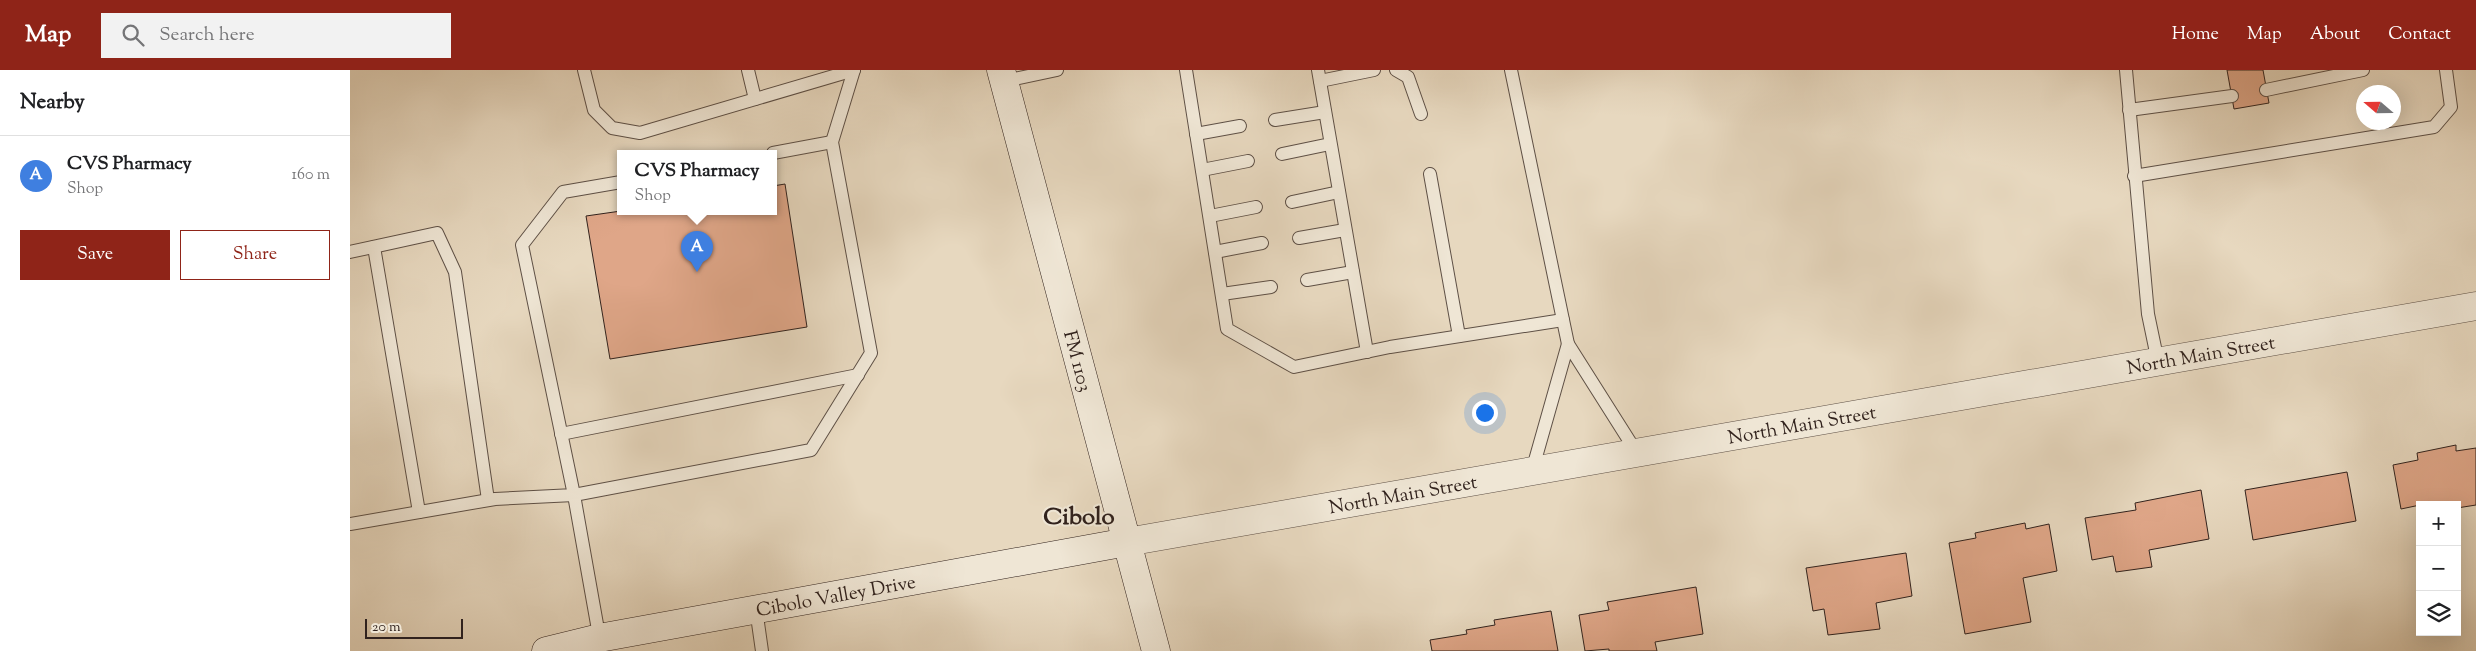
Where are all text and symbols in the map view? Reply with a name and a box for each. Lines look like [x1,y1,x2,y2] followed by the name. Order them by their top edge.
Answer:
[101,13,451,58] search box
[25,18,71,52] text: Map
[119,21,147,49] icon: search
[159,22,255,49] text: Search here
[2172,22,2219,48] text: Home
[2247,22,2282,48] text: Map
[2310,22,2360,48] text: About
[2388,22,2451,48] text: Contact
[2356,85,2401,130] north arrow
[20,88,85,118] text: Nearby
[617,150,777,215] popup
[67,151,192,178] text: CVS Pharmacy
[635,158,759,185] text: CVS Pharmacy
[30,164,43,187] text: A
[292,164,330,187] text: 160 m
[67,178,103,201] text: Shop
[635,185,671,208] text: Shop
[20,230,170,280] button: Save
[180,230,330,280] button: Share
[681,231,713,272] pin: A
[1055,328,1097,395] street label: FM 1103
[2125,330,2278,383] street label: North Main Street
[1472,400,1498,426] your location
[1726,400,1879,453] street label: North Main Street
[1327,470,1480,522] street label: North Main Street
[1043,501,1115,535] district label: Cibolo
[2416,501,2461,636] map controls
[2416,501,2461,546] button: +
[2416,546,2461,591] button: −
[754,570,918,625] street label: Cibolo Valley Drive
[2416,591,2461,636] button: layers
[365,616,462,639] scale bar
[372,618,401,638] text: 20 m

